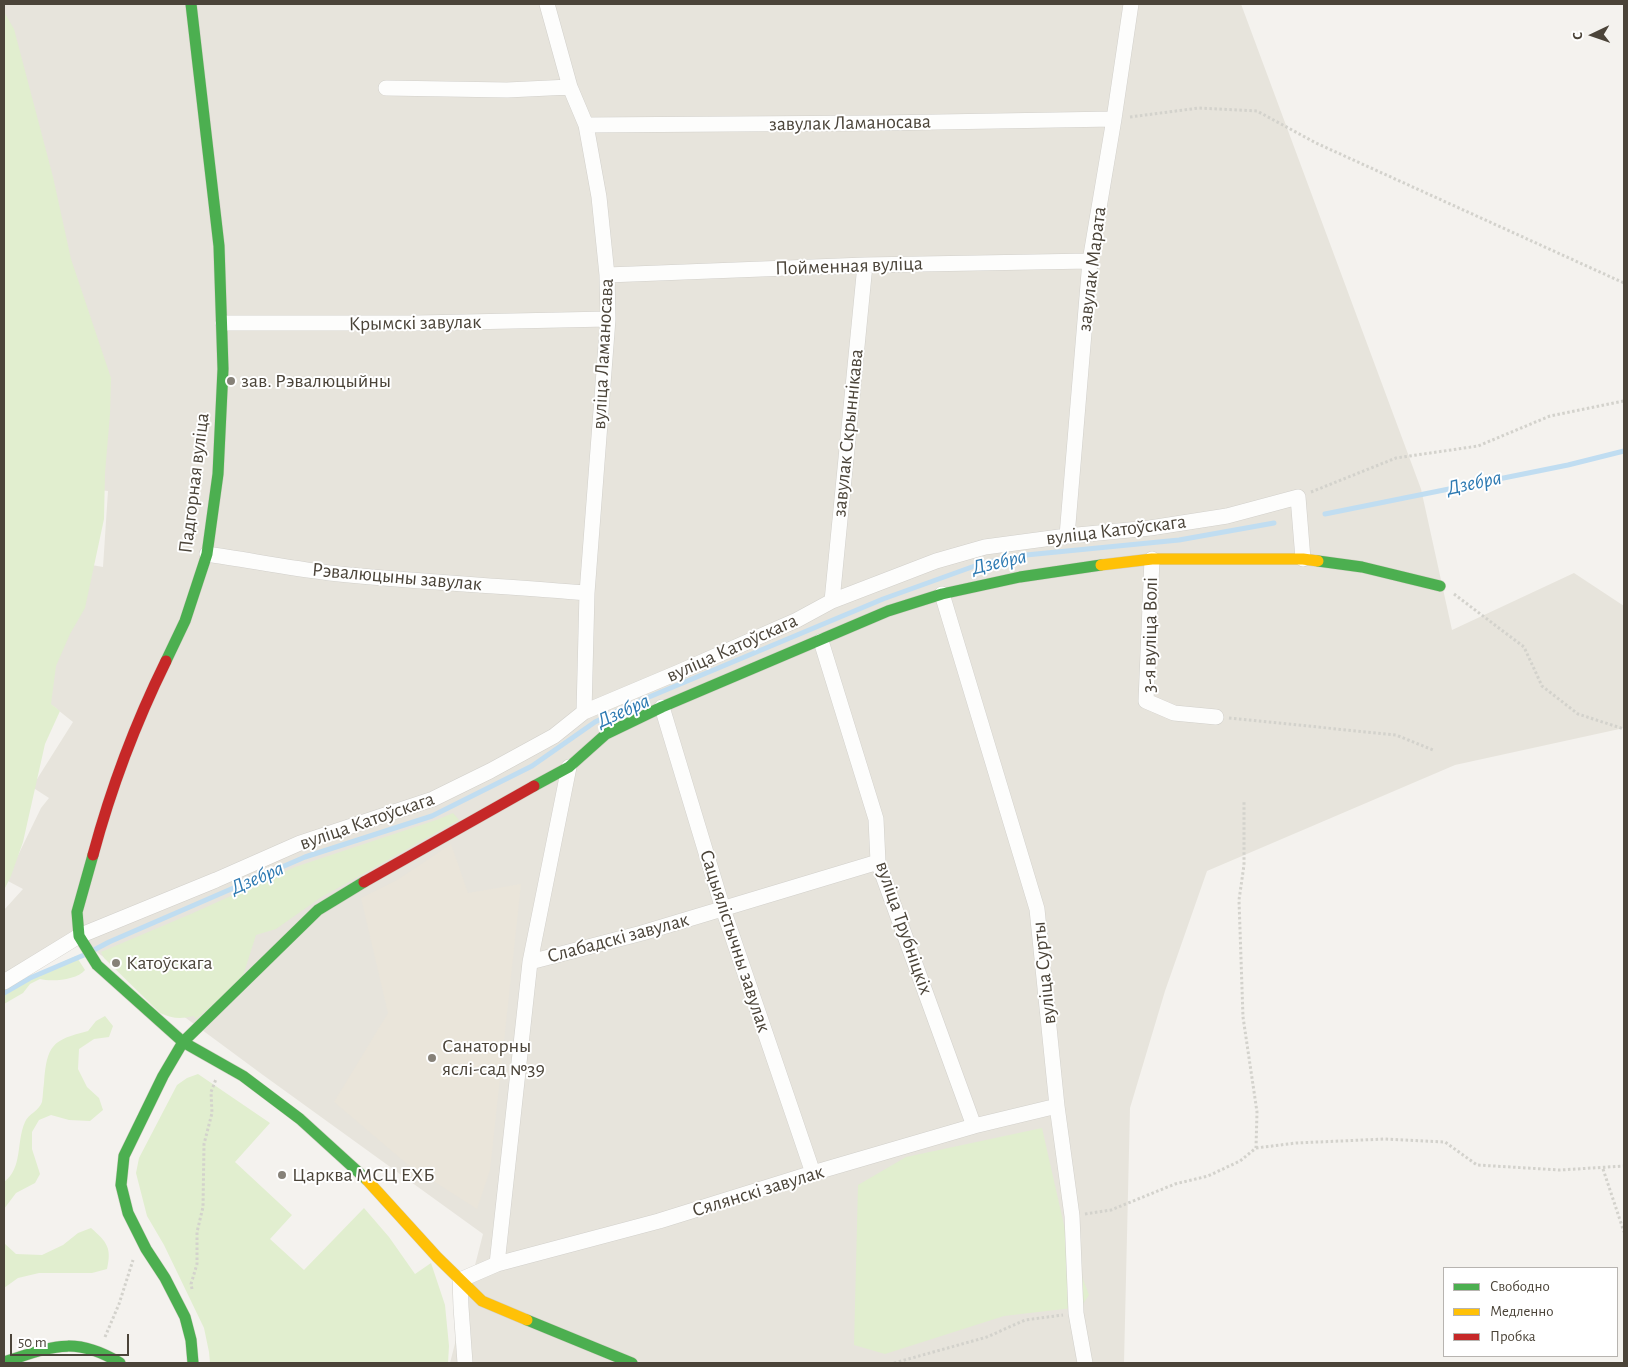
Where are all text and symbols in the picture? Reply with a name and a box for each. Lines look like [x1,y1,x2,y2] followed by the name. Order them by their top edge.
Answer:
[1568,10,1618,60] north arrow
[1571,32,1585,40] text: С
[769,110,931,136] street label: завулак Ламаносава
[1072,205,1112,333] street label: завулак Марата
[775,251,923,281] street label: Пойменная вуліца
[587,278,619,430] street label: вуліца Ламаносава
[348,310,482,336] street label: Крымскі завулак
[827,348,869,518] street label: завулак Скрыннікава
[241,369,391,393] place label: зав. Рэвалюцыйны
[225,375,237,387] marker: зав. Рэвалюцыйны
[173,411,215,555] street label: Падгорная вуліца
[1444,465,1504,501] water label: Дзебра
[1045,509,1187,551] street label: вуліца Катоўскага
[969,543,1029,581] water label: Дзебра
[311,558,483,596] street label: Рэвалюцыны завулак
[1137,577,1163,693] street label: 3-я вуліца Волі
[663,608,801,688] street label: вуліца Катоўскага
[592,688,654,734] water label: Дзебра
[296,787,438,855] street label: вуліца Катоўскага
[694,847,776,1035] street label: Сацыялістычны завулак
[226,856,288,900] water label: Дзебра
[870,858,938,998] street label: вуліца Трубніцкіх
[545,908,691,968] street label: Слабадскі завулак
[1027,920,1061,1026] street label: вуліца Сурты
[126,951,213,975] place label: Катоўскага
[110,957,122,969] marker: Катоўскага
[442,1034,545,1081] place label: Санаторны яслі-сад №39
[426,1052,438,1064] marker: Санаторны яслі-сад №39
[689,1160,827,1222] street label: Сялянскі завулак
[292,1163,435,1187] place label: Царква МСЦ ЕХБ
[276,1169,288,1181] marker: Царква МСЦ ЕХБ
[1443,1267,1618,1357] legend
[1490,1279,1550,1294] text: Свободно
[1490,1304,1554,1319] text: Медленно
[12,1324,131,1356] scale bar
[1490,1329,1536,1344] text: Пробка
[18,1335,47,1350] text: 50 m

